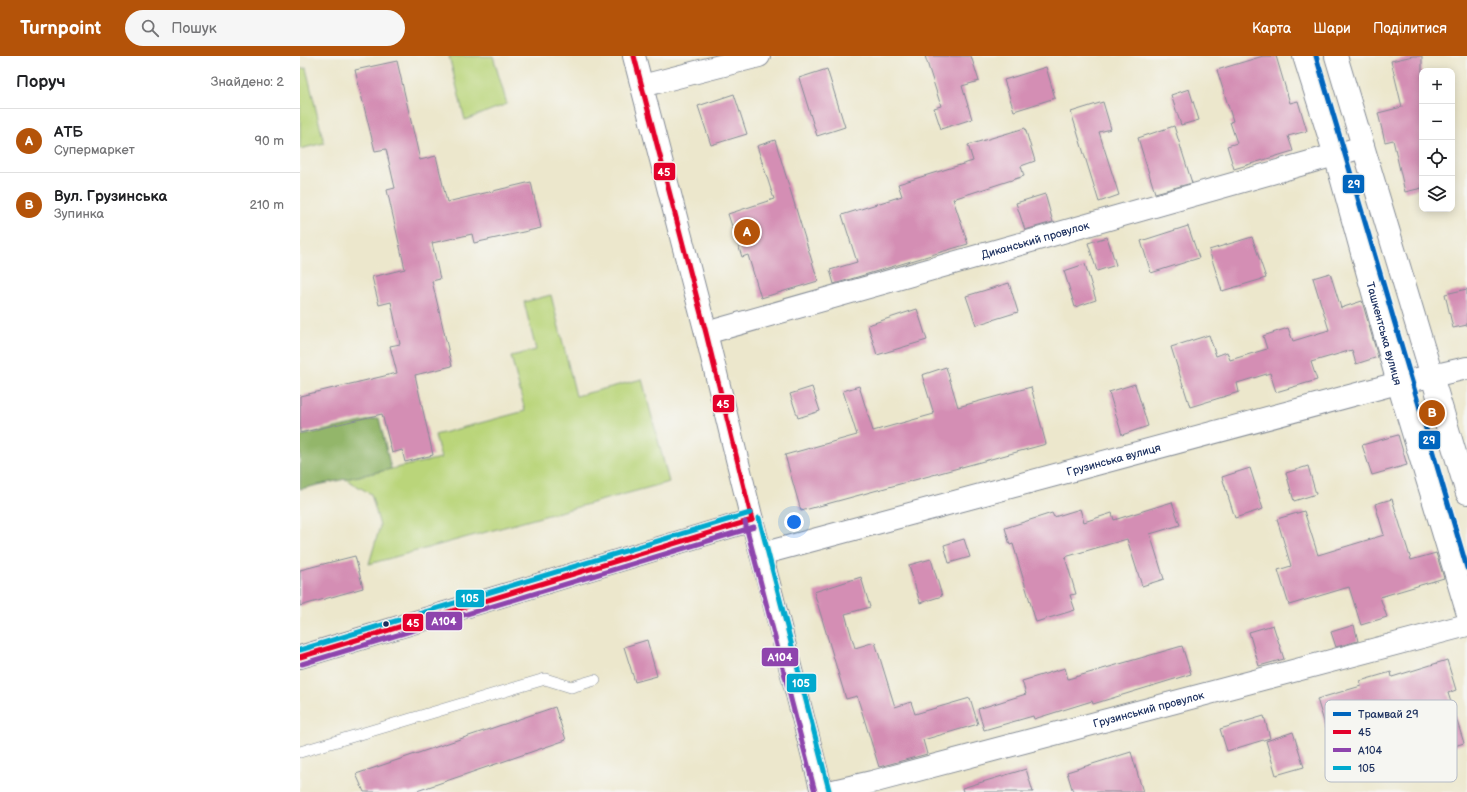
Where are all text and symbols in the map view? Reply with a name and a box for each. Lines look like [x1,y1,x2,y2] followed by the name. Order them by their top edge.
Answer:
[125,10,405,46] search box
[20,17,101,40] text: Turnpoint
[139,17,161,39] icon: search
[171,19,217,38] text: Пошук
[1252,20,1291,37] text: Карта
[1313,20,1351,37] text: Шари
[1373,20,1447,37] text: Поділитися
[1419,68,1455,212] map controls
[1419,68,1455,104] button: +
[16,72,66,92] text: Поруч
[211,74,284,90] text: Знайдено: 2
[1419,104,1455,140] button: −
[54,123,83,142] text: АТБ
[25,133,33,149] text: A
[255,133,284,149] text: 90 m
[1419,140,1455,176] button: locate
[54,142,135,158] text: Супермаркет
[653,162,676,181] line badge: 45
[658,166,671,179] text: 45
[1342,174,1365,194] line badge: 29
[1419,176,1455,212] button: layers
[1347,178,1361,191] text: 29
[54,187,167,206] text: Вул. Грузинська
[24,197,34,213] text: B
[250,197,284,213] text: 210 m
[54,206,104,222] text: Зупинка
[734,217,760,247] pin: A
[980,218,1091,261] street label: Диканський провулок
[1364,281,1405,387] street label: Ташкентська вулиця
[712,394,735,413] line badge: 45
[717,398,730,411] text: 45
[1419,398,1445,428] pin: B
[1418,430,1441,450] line badge: 29
[1422,434,1436,447] text: 29
[1065,441,1162,478] street label: Грузинська вулиця
[784,512,804,532] your location
[455,589,485,608] line badge: 105
[461,592,480,605] text: 105
[425,611,463,631] line badge: А104
[402,613,424,632] line badge: 45
[431,615,457,628] text: А104
[407,617,420,630] text: 45
[381,619,391,629] unlabelled marker
[761,647,799,667] line badge: А104
[767,651,793,664] text: А104
[786,673,817,693] line badge: 105
[792,677,811,690] text: 105
[1092,688,1205,730] street label: Грузинський провулок
[1325,700,1457,782] legend
[1358,708,1419,721] text: Трамвай 29
[1358,726,1371,739] text: 45
[1357,744,1382,757] text: А104
[1358,762,1375,775] text: 105

